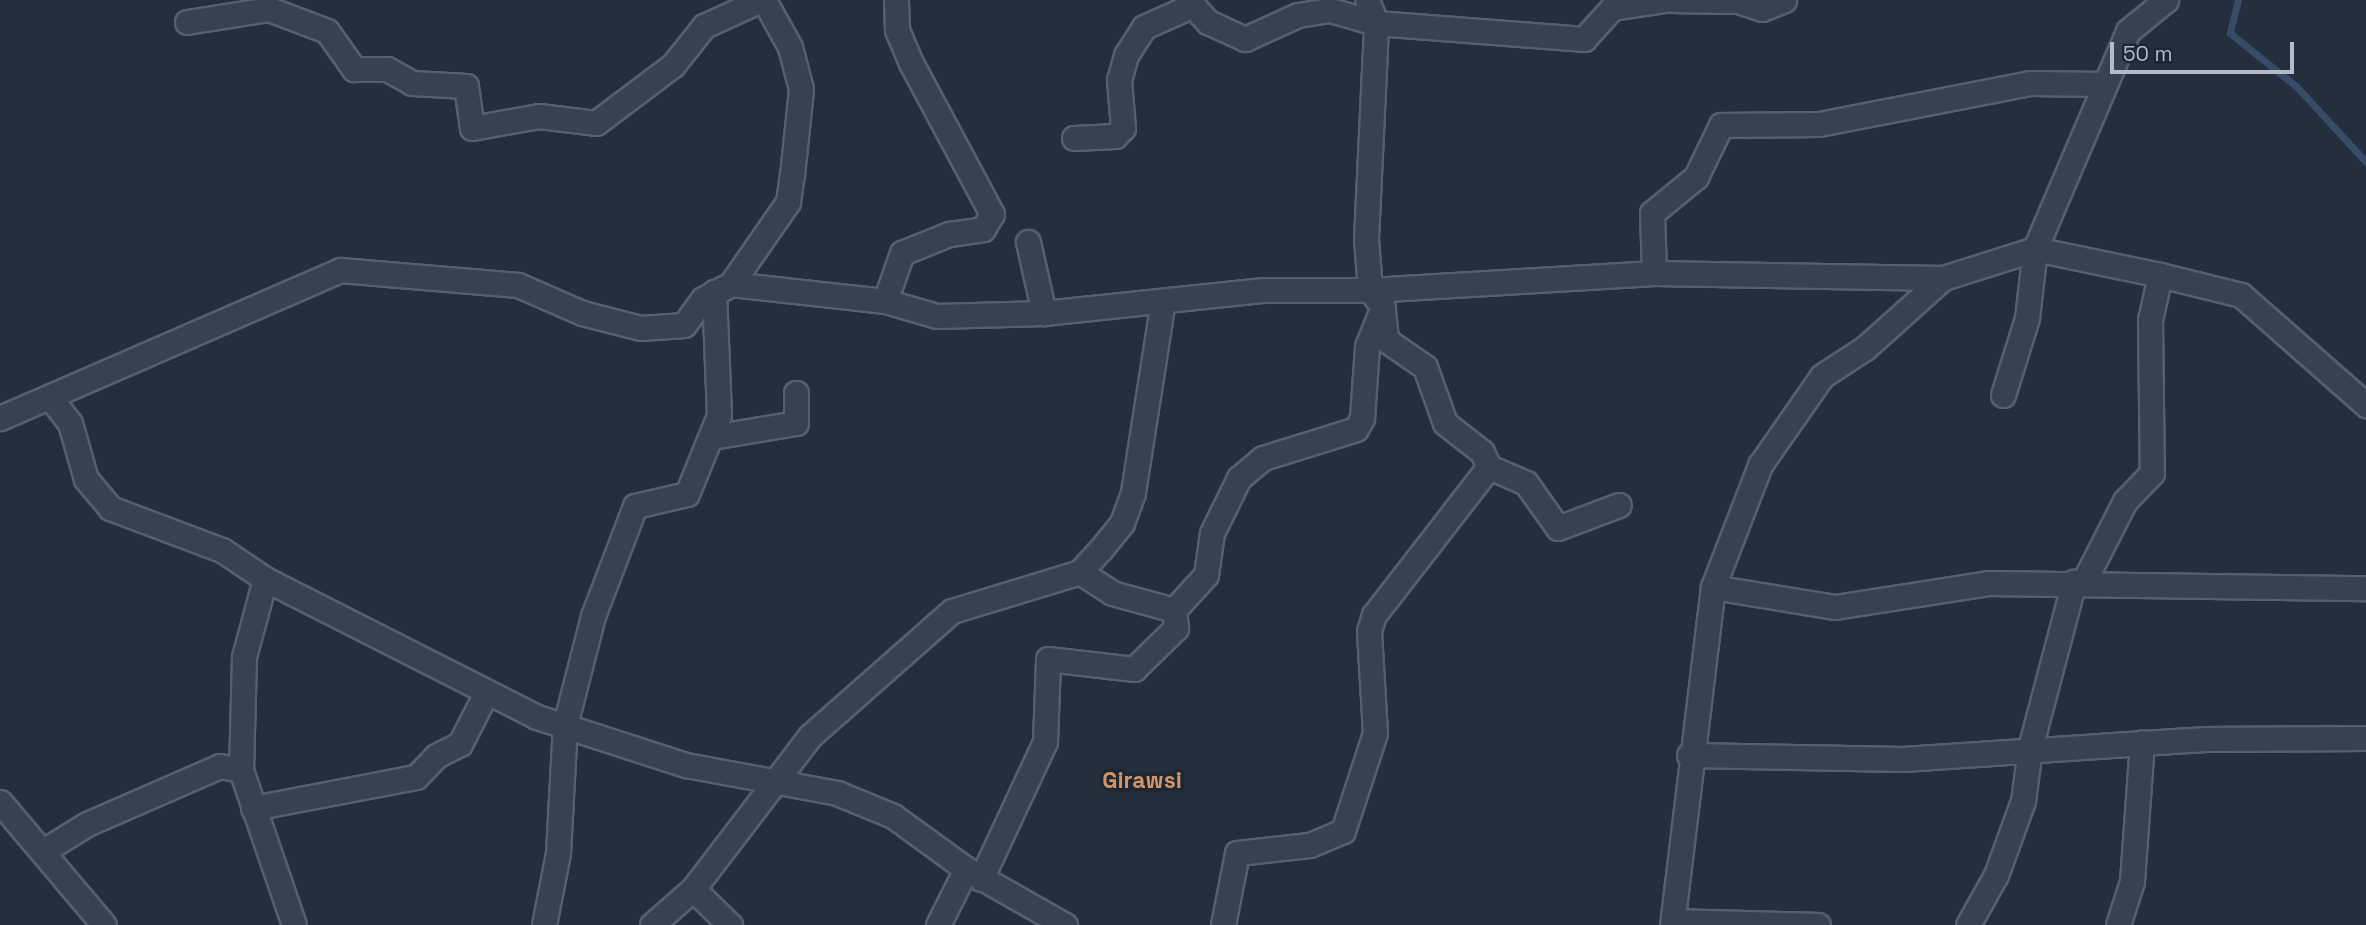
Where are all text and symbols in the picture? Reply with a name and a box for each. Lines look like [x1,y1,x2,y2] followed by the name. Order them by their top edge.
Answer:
[2114,28,2298,72] scale bar
[2123,40,2173,67] text: 50 m
[1102,766,1182,794] district label: Girawsi

